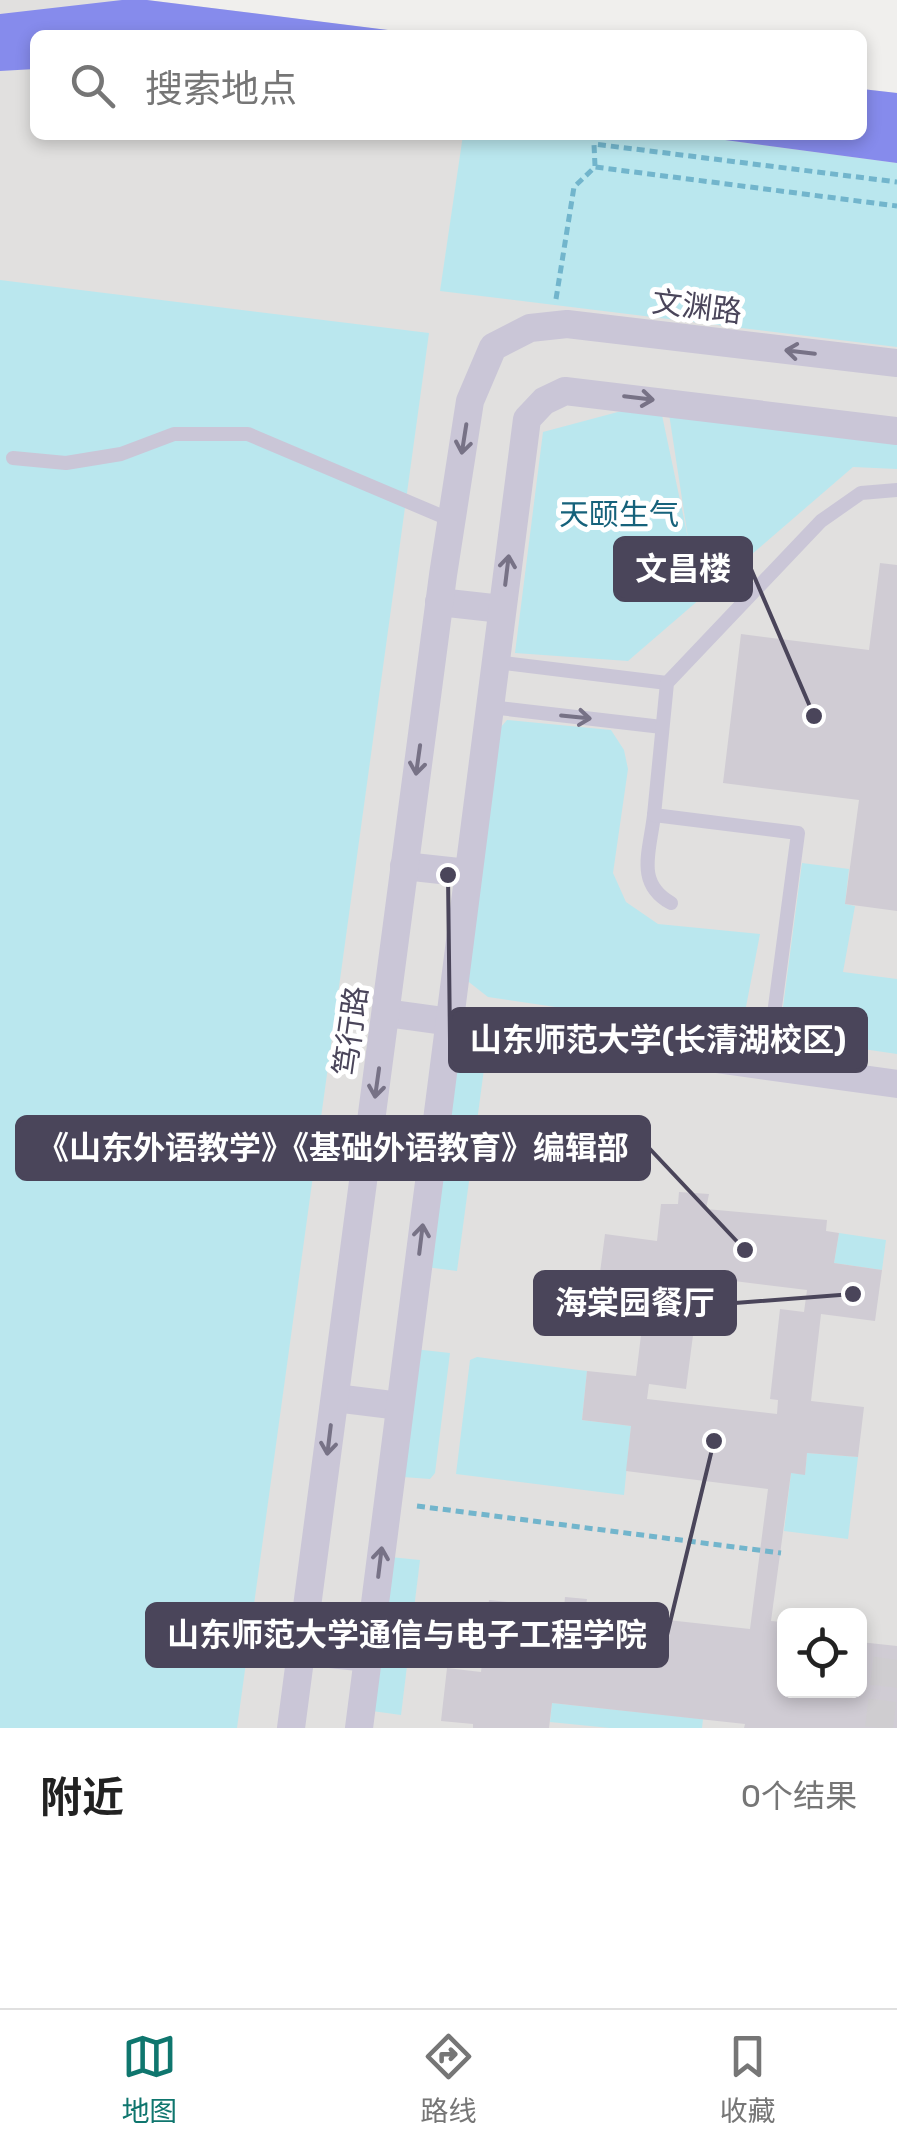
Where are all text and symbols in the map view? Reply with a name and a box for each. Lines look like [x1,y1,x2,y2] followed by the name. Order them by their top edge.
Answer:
[30,30,867,140] search box
[65,58,120,113] icon: search
[145,66,297,112] text: 搜索地点
[650,284,744,330] street label: 文渊路
[785,342,817,360] one-way arrow
[622,389,655,408] one-way arrow
[454,422,472,454] one-way arrow
[559,497,679,533] park label: 天颐生气
[615,538,751,600] callout: 文昌楼
[635,550,731,588] text: 文昌楼
[499,554,517,587] one-way arrow
[560,708,592,727] one-way arrow
[409,744,427,776] one-way arrow
[327,984,375,1078] street label: 笃行路
[450,1009,866,1071] callout: 山东师范大学(长清湖校区)
[470,1021,846,1059] text: 山东师范大学(长清湖校区)
[367,1066,385,1098] one-way arrow
[17,1117,649,1179] callout: 《山东外语教学》《基础外语教育》编辑部
[37,1129,629,1167] text: 《山东外语教学》《基础外语教育》编辑部
[413,1224,431,1256] one-way arrow
[535,1272,735,1334] callout: 海棠园餐厅
[555,1284,715,1322] text: 海棠园餐厅
[320,1423,338,1455] one-way arrow
[371,1546,390,1578] one-way arrow
[147,1604,667,1666] callout: 山东师范大学通信与电子工程学院
[777,1608,867,1698] map controls
[777,1608,867,1698] button: locate
[167,1616,647,1654] text: 山东师范大学通信与电子工程学院
[40,1773,124,1823] text: 附近
[741,1777,857,1815] text: 0个结果
[121,2029,178,2129] tab: 地图
[420,2029,477,2129] tab: 路线
[719,2029,776,2129] tab: 收藏

